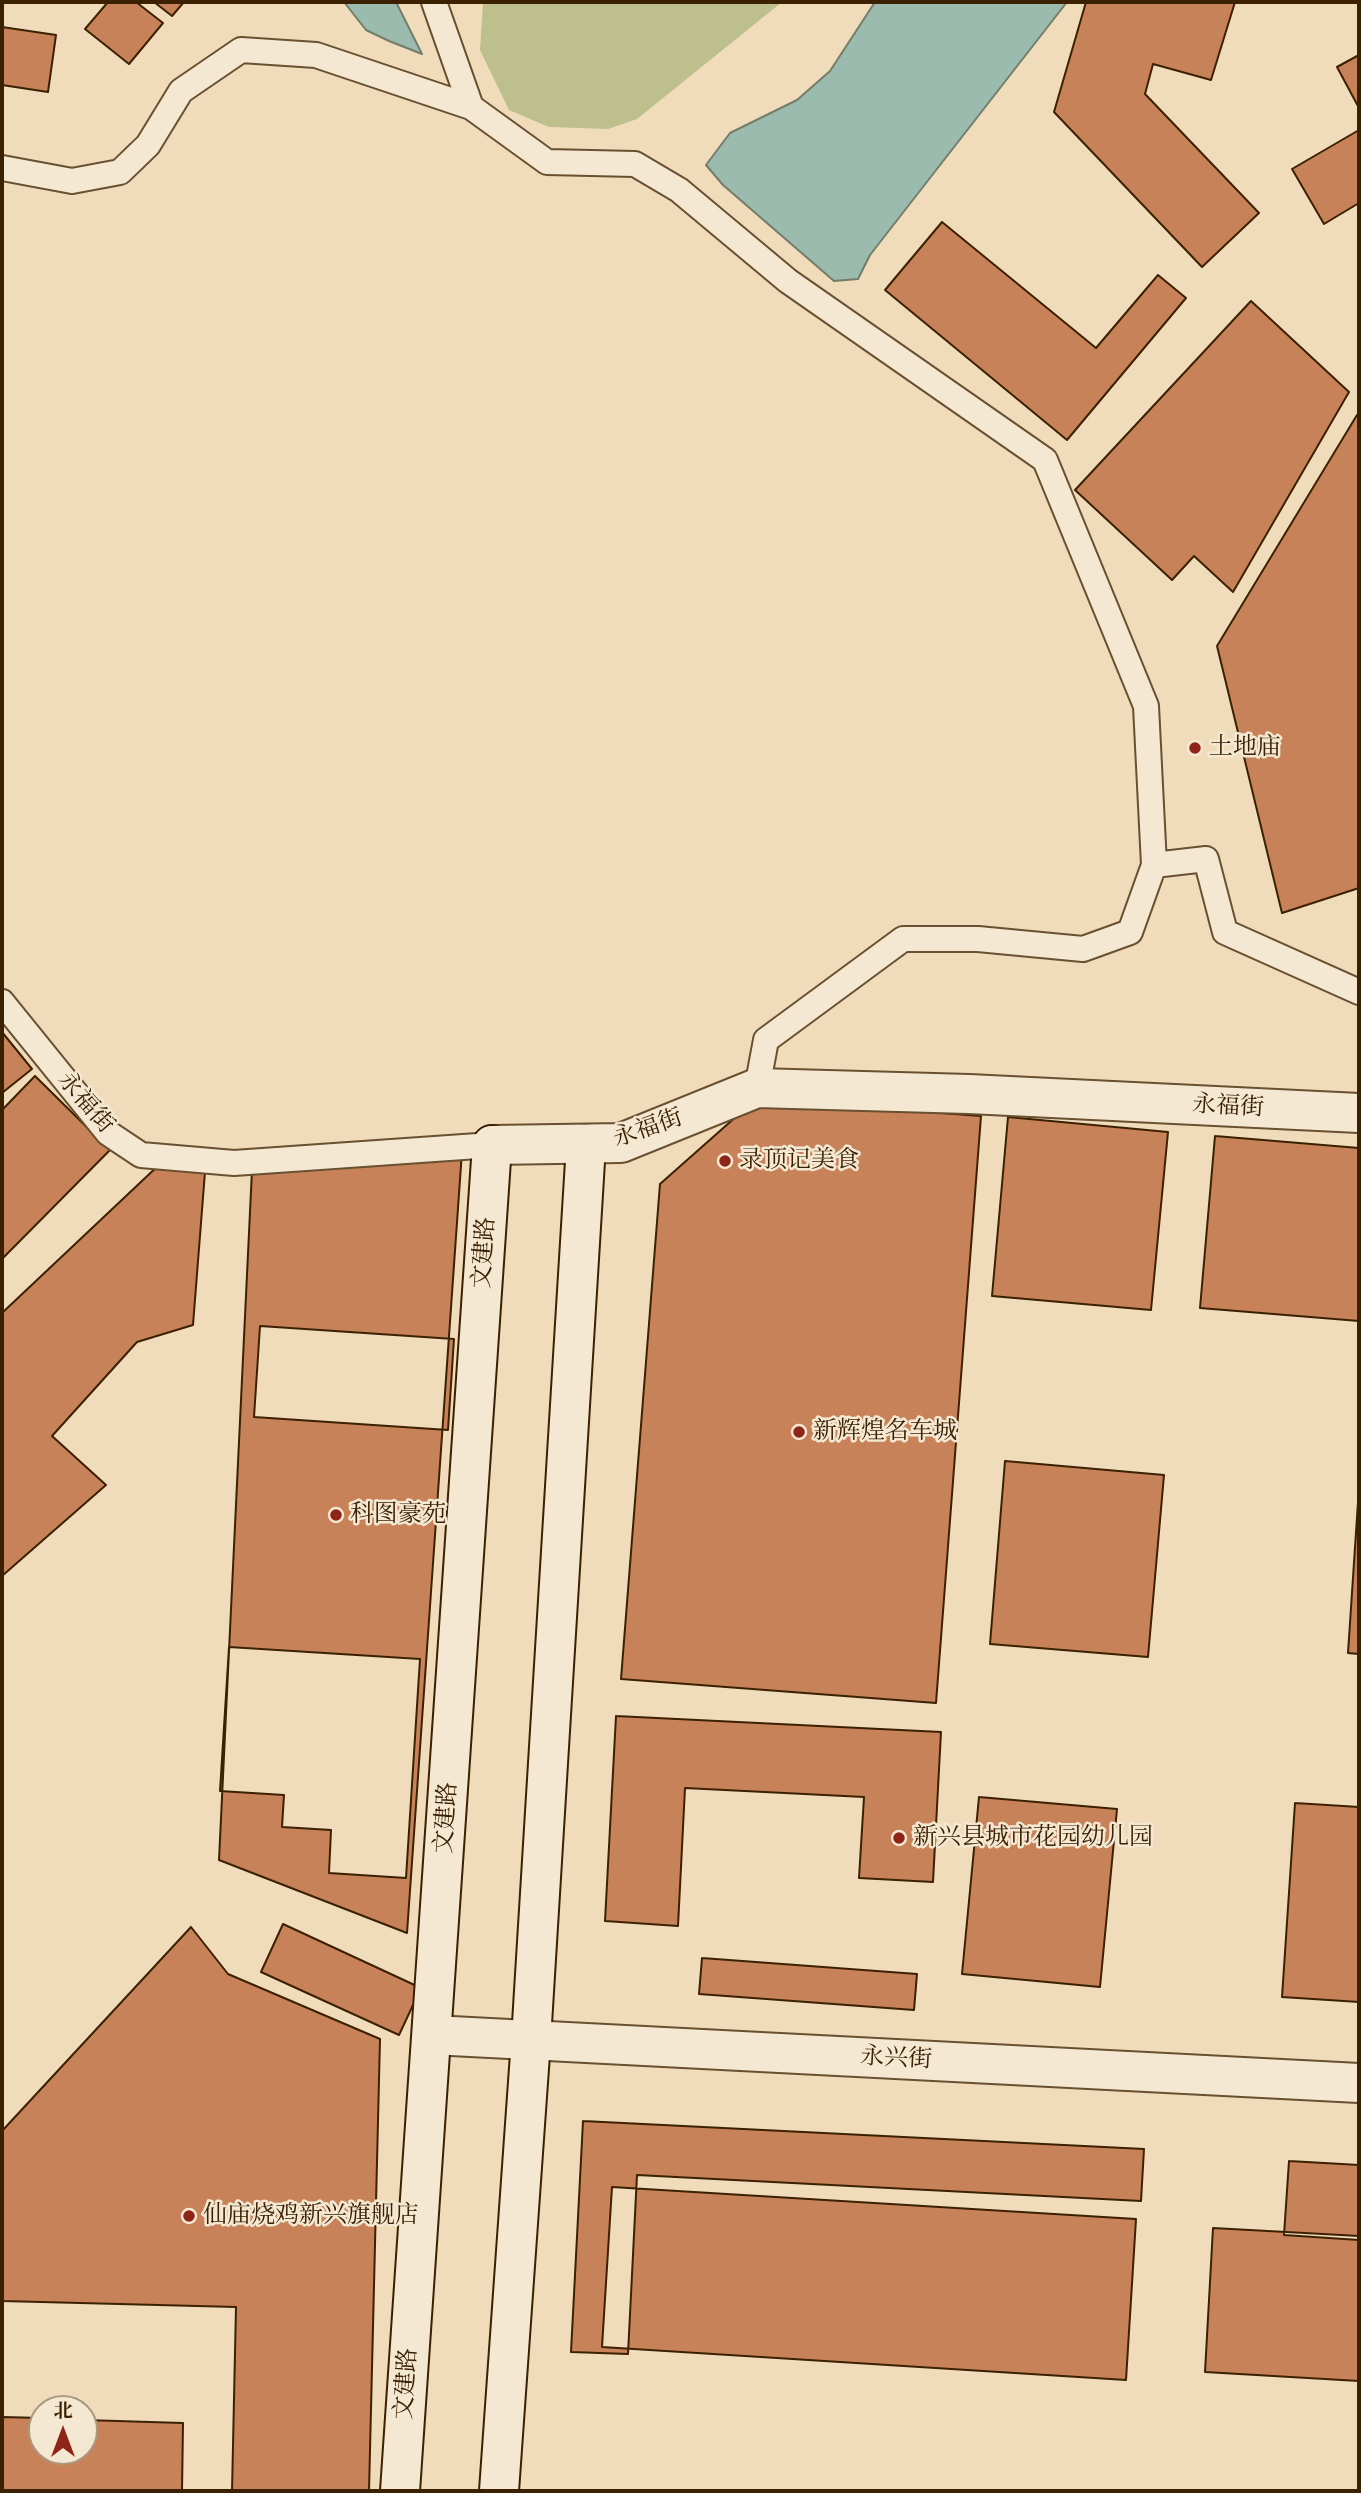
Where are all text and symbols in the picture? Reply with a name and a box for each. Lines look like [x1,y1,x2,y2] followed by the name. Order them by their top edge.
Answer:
[1209,734,1281,762] place label: 土地庙
[1187,740,1203,756] marker: 土地庙
[51,1066,119,1140] street label: 永福街
[1191,1091,1265,1123] street label: 永福街
[609,1104,687,1154] street label: 永福街
[739,1147,859,1175] place label: 录顶记美食
[717,1153,733,1169] marker: 录顶记美食
[468,1216,502,1290] street label: 文建路
[813,1418,957,1446] place label: 新辉煌名车城
[791,1424,807,1440] marker: 新辉煌名车城
[350,1501,446,1529] place label: 科图豪苑
[328,1507,344,1523] marker: 科图豪苑
[430,1781,464,1855] street label: 文建路
[913,1824,1153,1852] place label: 新兴县城市花园幼儿园
[891,1830,907,1846] marker: 新兴县城市花园幼儿园
[859,2043,933,2075] street label: 永兴街
[203,2202,419,2230] place label: 仙庙烧鸡新兴旗舰店
[181,2208,197,2224] marker: 仙庙烧鸡新兴旗舰店
[390,2347,424,2421] street label: 文建路
[28,2395,98,2465] north arrow
[53,2399,73,2422] text: 北

